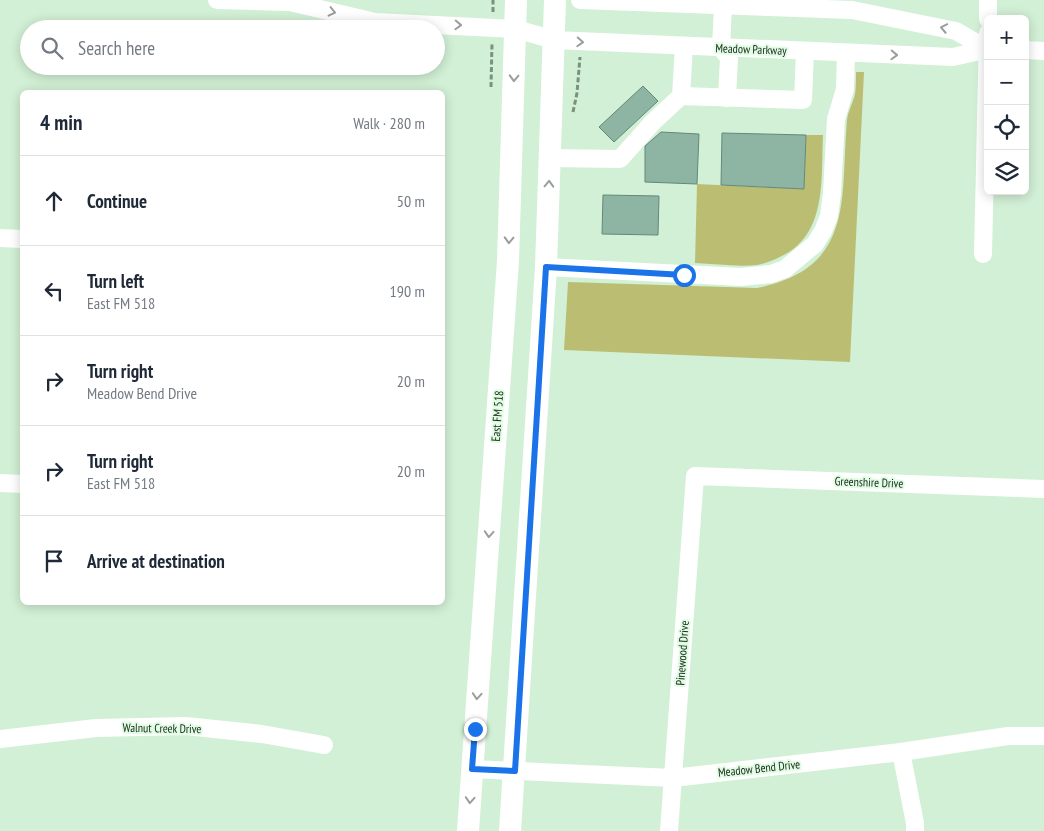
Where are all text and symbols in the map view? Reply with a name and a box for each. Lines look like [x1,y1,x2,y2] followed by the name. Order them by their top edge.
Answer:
[328,6,337,17] one-way arrow
[984,15,1029,195] map controls
[984,15,1029,60] button: +
[20,20,445,75] search box
[454,20,462,31] one-way arrow
[939,24,948,34] one-way arrow
[38,34,66,62] icon: search
[78,36,155,60] text: Search here
[576,36,584,47] one-way arrow
[715,40,787,58] street label: Meadow Parkway
[891,49,899,60] one-way arrow
[984,60,1029,105] button: −
[509,74,519,82] one-way arrow
[984,105,1029,150] button: locate
[40,109,82,136] text: 4 min
[353,113,425,133] text: Walk · 280 m
[984,150,1029,195] button: layers
[544,179,555,187] one-way arrow
[40,187,68,215] icon: ahead
[87,189,147,213] text: Continue
[397,191,425,211] text: 50 m
[503,236,514,244] one-way arrow
[673,264,696,287] route start
[87,269,144,293] text: Turn left
[40,277,68,305] icon: left
[390,281,425,301] text: 190 m
[87,293,155,313] text: East FM 518
[87,359,153,383] text: Turn right
[40,367,68,395] icon: right
[397,371,425,391] text: 20 m
[87,383,197,403] text: Meadow Bend Drive
[488,390,506,442] street label: East FM 518
[87,449,153,473] text: Turn right
[40,457,68,485] icon: right
[397,461,425,481] text: 20 m
[87,473,155,493] text: East FM 518
[834,473,904,491] street label: Greenshire Drive
[483,530,494,538] one-way arrow
[40,547,68,575] icon: arrive
[87,549,225,573] text: Arrive at destination
[672,620,692,686] street label: Pinewood Drive
[472,693,483,701] one-way arrow
[464,718,487,741] route end
[123,720,202,736] street label: Walnut Creek Drive
[717,756,801,780] street label: Meadow Bend Drive
[464,796,475,804] one-way arrow

